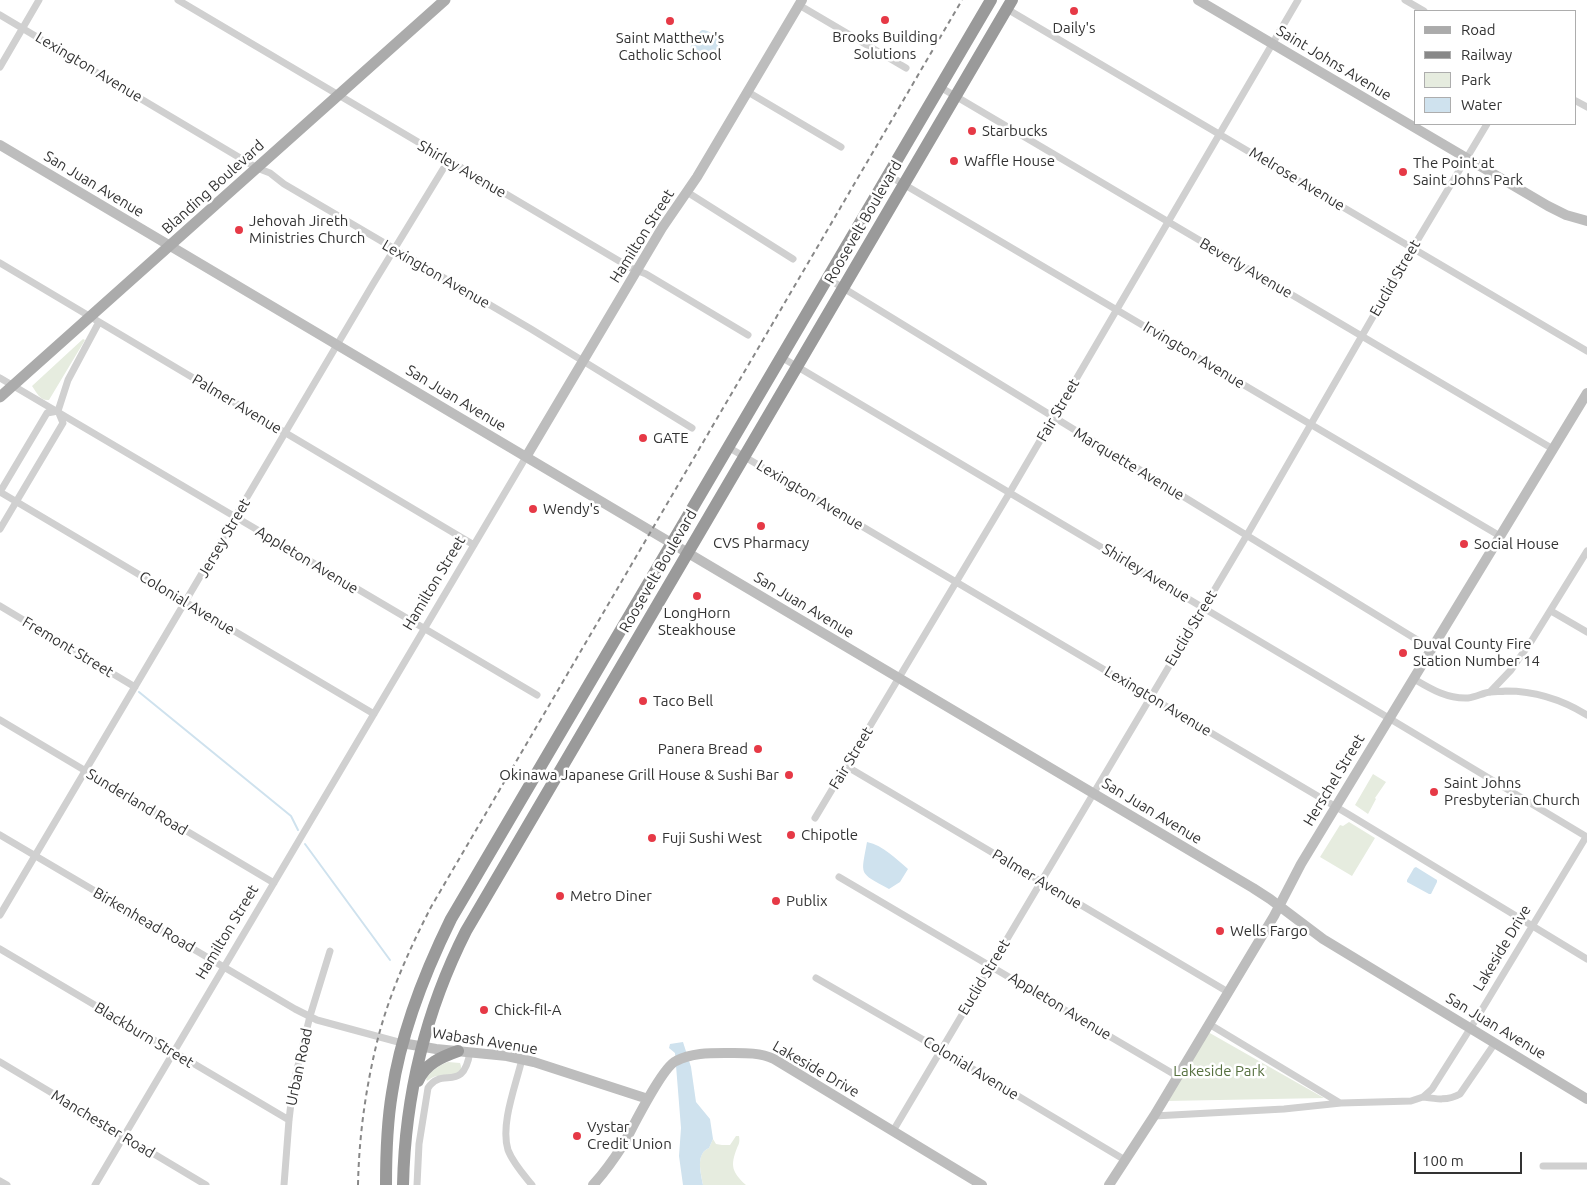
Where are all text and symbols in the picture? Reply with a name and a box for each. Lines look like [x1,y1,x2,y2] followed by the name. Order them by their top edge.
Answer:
[1068,5,1080,17] marker: Daily's
[1414,10,1577,125] legend
[879,14,891,26] marker: Brooks Building Solutions
[664,15,676,27] marker: Saint Matthew's Catholic School
[1052,19,1096,37] place label: Daily's
[1461,21,1496,38] text: Road
[1273,22,1395,104] street label: Saint Johns Avenue
[32,28,146,106] street label: Lexington Avenue
[832,28,938,63] place label: Brooks Building Solutions
[616,29,724,64] place label: Saint Matthew's Catholic School
[1461,46,1512,63] text: Railway
[1461,71,1491,88] text: Park
[1461,96,1502,113] text: Water
[982,122,1048,140] place label: Starbucks
[966,125,978,137] marker: Starbucks
[158,136,268,238] street label: Blanding Boulevard
[415,136,509,202] street label: Shirley Avenue
[1246,143,1348,215] street label: Melrose Avenue
[41,147,147,221] street label: San Juan Avenue
[964,152,1055,170] place label: Waffle House
[1413,154,1523,189] place label: The Point at Saint Johns Park
[948,155,960,167] marker: Waffle House
[820,157,906,287] street label: Roosevelt Boulevard
[1397,166,1409,178] marker: The Point at Saint Johns Park
[606,186,678,286] street label: Hamilton Street
[249,212,365,247] place label: Jehovah Jireth Ministries Church
[233,224,245,236] marker: Jehovah Jireth Ministries Church
[1196,234,1296,302] street label: Beverly Avenue
[379,236,493,312] street label: Lexington Avenue
[1366,236,1424,320] street label: Euclid Street
[1140,318,1248,392] street label: Irvington Avenue
[403,361,509,435] street label: San Juan Avenue
[189,370,285,438] street label: Palmer Avenue
[1033,375,1083,445] street label: Fair Street
[1070,424,1188,504] street label: Marquette Avenue
[653,429,689,447] place label: GATE
[637,432,649,444] marker: GATE
[753,456,867,534] street label: Lexington Avenue
[194,495,254,581] street label: Jersey Street
[543,500,600,518] place label: Wendy's
[527,503,539,515] marker: Wendy's
[615,506,701,636] street label: Roosevelt Boulevard
[755,520,767,532] marker: CVS Pharmacy
[252,522,362,598] street label: Appleton Avenue
[399,532,469,634] street label: Hamilton Street
[713,534,809,552] place label: CVS Pharmacy
[1474,535,1559,553] place label: Social House
[1458,538,1470,550] marker: Social House
[1099,540,1193,606] street label: Shirley Avenue
[136,567,238,639] street label: Colonial Avenue
[751,568,857,642] street label: San Juan Avenue
[1161,587,1221,669] street label: Euclid Street
[691,590,703,602] marker: LongHorn Steakhouse
[658,604,736,639] place label: LongHorn Steakhouse
[19,613,117,681] street label: Fremont Street
[1413,635,1540,670] place label: Duval County Fire Station Number 14
[1397,647,1409,659] marker: Duval County Fire Station Number 14
[1101,662,1215,740] street label: Lexington Avenue
[653,692,713,710] place label: Taco Bell
[637,695,649,707] marker: Taco Bell
[825,724,877,792] street label: Fair Street
[1300,731,1368,829] street label: Herschel Street
[658,740,748,758] place label: Panera Bread
[752,743,764,755] marker: Panera Bread
[83,765,191,839] street label: Sunderland Road
[499,766,779,784] place label: Okinawa Japanese Grill House & Sushi Bar
[783,769,795,781] marker: Okinawa Japanese Grill House & Sushi Bar
[1099,774,1205,848] street label: San Juan Avenue
[1444,774,1580,809] place label: Saint Johns Presbyterian Church
[1428,786,1440,798] marker: Saint Johns Presbyterian Church
[801,826,858,844] place label: Chipotle
[662,829,762,847] place label: Fuji Sushi West
[785,829,797,841] marker: Chipotle
[646,832,658,844] marker: Fuji Sushi West
[989,845,1085,913] street label: Palmer Avenue
[192,881,262,983] street label: Hamilton Street
[90,884,198,956] street label: Birkenhead Road
[570,887,652,905] place label: Metro Diner
[554,890,566,902] marker: Metro Diner
[786,892,827,910] place label: Publix
[770,895,782,907] marker: Publix
[1469,902,1535,994] street label: Lakeside Drive
[1230,922,1308,940] place label: Wells Fargo
[1214,925,1226,937] marker: Wells Fargo
[954,936,1014,1018] street label: Euclid Street
[1005,968,1115,1044] street label: Appleton Avenue
[1443,989,1549,1063] street label: San Juan Avenue
[91,998,197,1072] street label: Blackburn Street
[494,1001,561,1019] place label: Chick-fil-A
[478,1004,490,1016] marker: Chick-fil-A
[431,1024,539,1058] street label: Wabash Avenue
[282,1026,316,1108] street label: Urban Road
[920,1032,1022,1104] street label: Colonial Avenue
[769,1037,863,1101] street label: Lakeside Drive
[1173,1062,1265,1080] park label: Lakeside Park
[48,1086,158,1162] street label: Manchester Road
[587,1118,672,1153] place label: Vystar Credit Union
[571,1130,583,1142] marker: Vystar Credit Union
[1417,1142,1524,1174] scale bar
[1422,1152,1464,1169] text: 100 m

